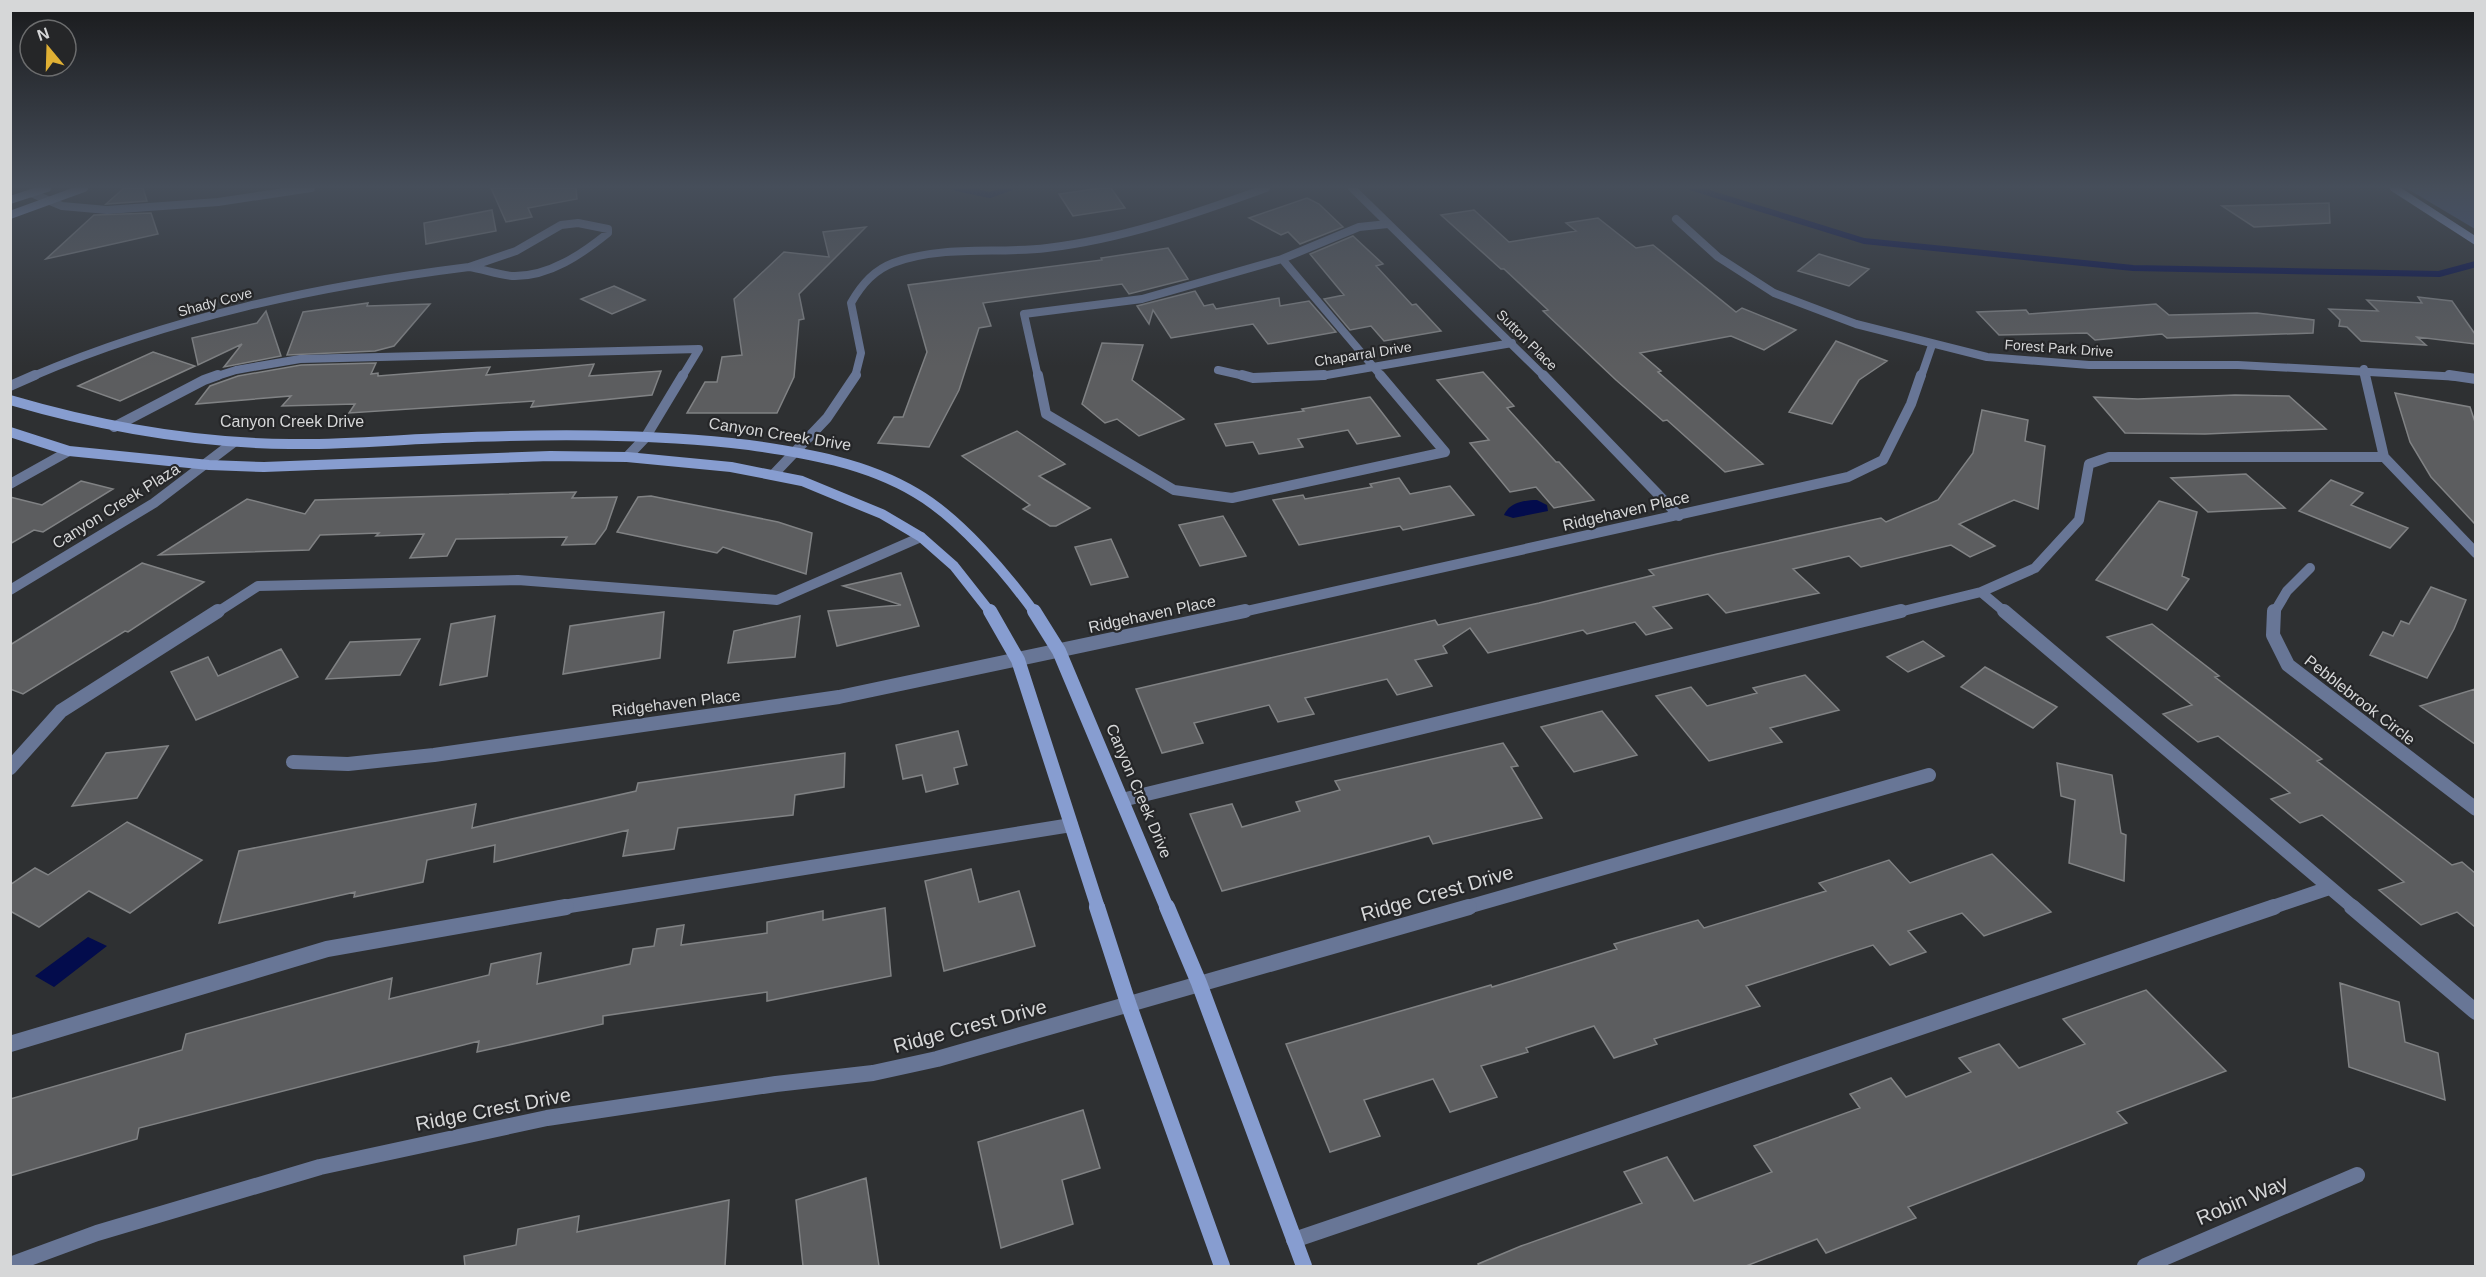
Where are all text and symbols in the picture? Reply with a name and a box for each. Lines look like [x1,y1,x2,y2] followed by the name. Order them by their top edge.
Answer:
[18,18,78,78] north arrow
[35,24,52,44] text: N
[176,284,254,320] street label: Shady Cove
[1493,306,1561,374] street label: Sutton Place
[2004,336,2114,360] street label: Forest Park Drive
[1313,338,1413,370] street label: Chaparral Drive
[220,413,364,430] street label: Canyon Creek Drive
[708,414,853,454] street label: Canyon Creek Drive
[49,460,183,552] street label: Canyon Creek Plaza
[1561,488,1691,534] street label: Ridgehaven Place
[1087,592,1217,636] street label: Ridgehaven Place
[2302,652,2419,748] street label: Pebblebrook Circle
[611,687,742,719] street label: Ridgehaven Place
[1103,721,1175,861] street label: Canyon Creek Drive
[1358,861,1516,925] street label: Ridge Crest Drive
[891,995,1049,1057] street label: Ridge Crest Drive
[413,1083,573,1135] street label: Ridge Crest Drive
[2193,1171,2291,1229] street label: Robin Way

